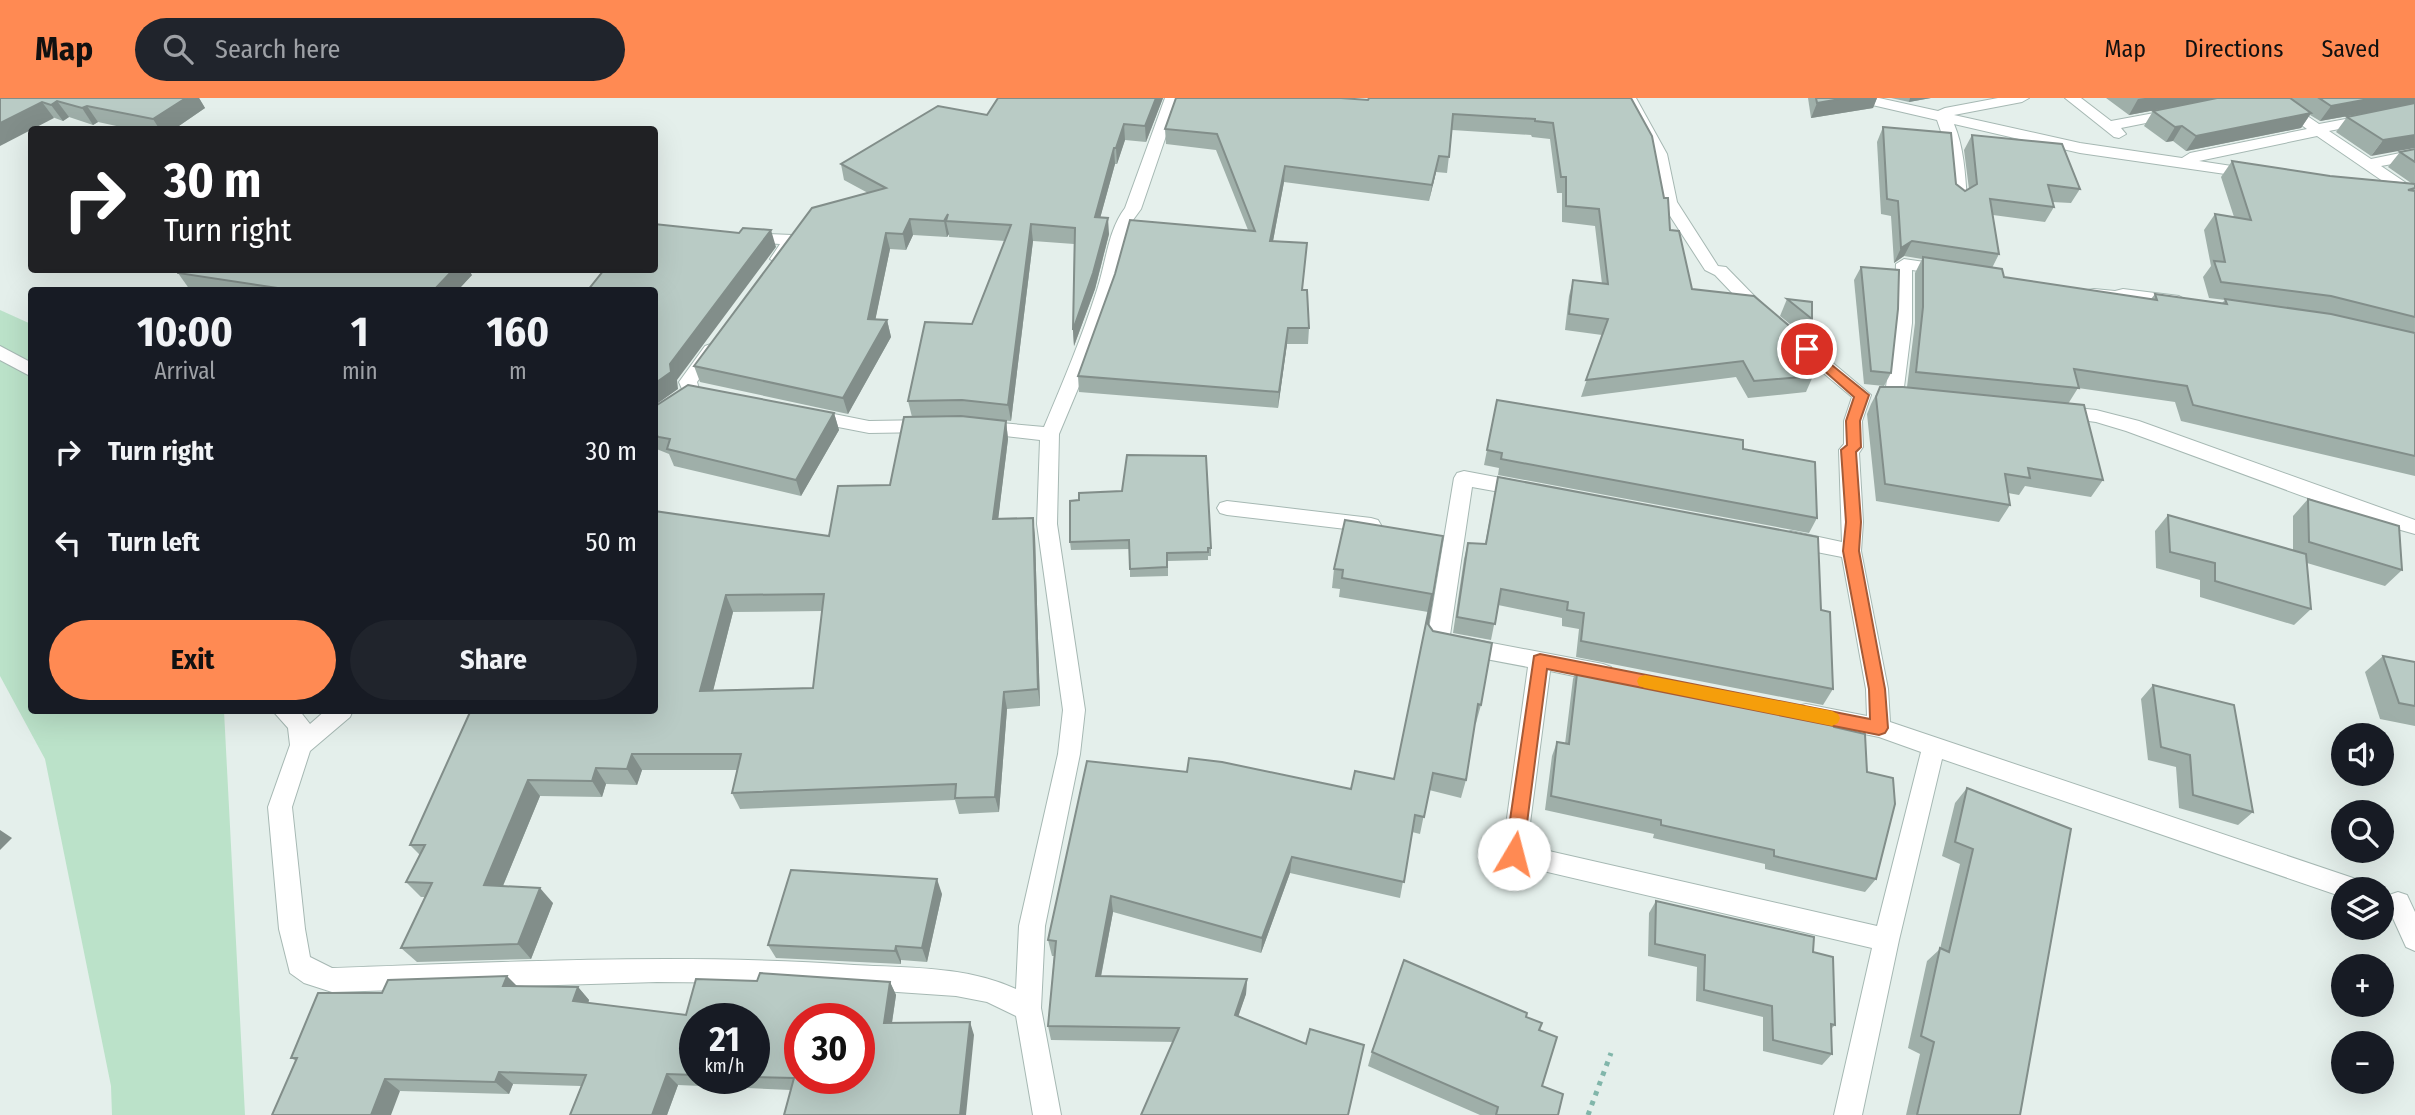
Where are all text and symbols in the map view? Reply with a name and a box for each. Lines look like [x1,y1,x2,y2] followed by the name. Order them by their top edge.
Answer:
[135,18,625,81] search box
[35,29,93,69] text: Map
[159,30,197,68] icon: search
[215,34,340,65] text: Search here
[2105,35,2146,63] text: Map
[2184,35,2283,63] text: Directions
[2321,35,2380,63] text: Saved
[164,151,262,210] text: 30 m
[49,154,140,245] icon: right
[164,211,291,249] text: Turn right
[137,307,233,357] text: 10:00
[351,307,369,357] text: 1
[486,307,549,357] text: 160
[1777,319,1837,379] pin
[1788,330,1826,368] icon: arrive
[154,357,215,385] text: Arrival
[342,357,378,385] text: min
[509,357,527,385] text: m
[49,433,87,471] icon: right
[108,436,214,467] text: Turn right
[586,436,637,467] text: 30 m
[49,524,87,562] icon: left
[108,527,200,558] text: Turn left
[585,527,637,558] text: 50 m
[49,620,336,700] button: Exit
[350,620,637,700] button: Share
[2331,723,2394,1094] map controls
[2331,723,2394,786] button: sound
[2331,800,2394,863] button: search
[1477,817,1551,891] position arrow
[2331,877,2394,940] button: layers
[2331,954,2394,1017] button: +
[784,1003,875,1094] speed limit sign: 30
[709,1018,740,1060] text: 21
[2331,1031,2394,1094] button: −
[704,1055,745,1077] text: km/h

